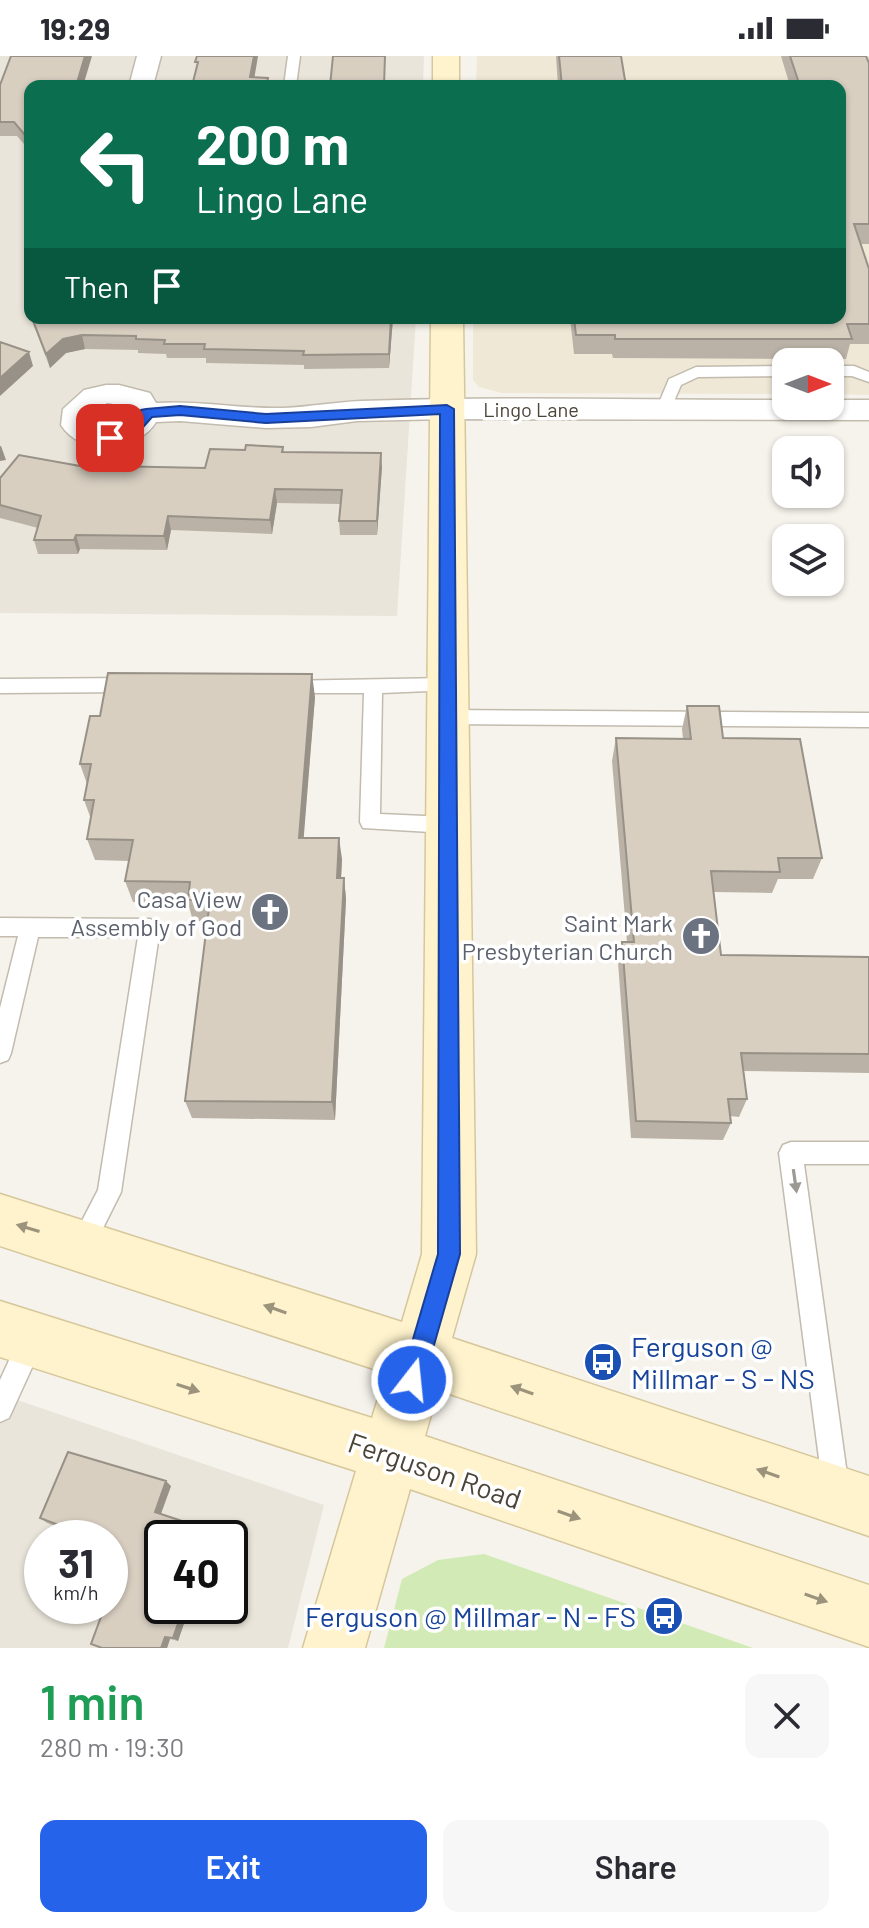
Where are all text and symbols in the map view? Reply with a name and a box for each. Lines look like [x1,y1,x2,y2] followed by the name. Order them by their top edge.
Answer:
[40,10,110,46] text: 19:29
[196,109,349,176] text: 200 m
[64,112,168,216] icon: left
[196,177,368,220] text: Lingo Lane
[145,264,189,308] icon: arrive
[64,268,129,304] text: Then
[772,348,844,420] north arrow
[772,348,844,596] map controls
[483,397,579,421] street label: Lingo Lane
[76,404,144,472] pin
[88,416,132,460] icon: arrive
[772,436,844,508] button: sound
[772,524,844,596] button: layers
[70,884,242,941] place label: Casa View Assembly of God
[249,891,291,933] church icon: Casa View Assembly of God
[462,908,673,965] place label: Saint Mark Presbyterian Church
[680,915,722,957] church icon: Saint Mark Presbyterian Church
[789,1169,802,1194] one-way arrow
[15,1221,39,1234] one-way arrow
[263,1303,287,1315] one-way arrow
[631,1329,815,1395] place label: Ferguson @ Millmar - S - NS
[370,1338,454,1422] position arrow
[582,1341,624,1383] bus stop icon: Ferguson @ Millmar - S - NS
[177,1382,201,1395] one-way arrow
[510,1383,534,1395] one-way arrow
[344,1424,526,1516] street label: Ferguson Road
[756,1466,780,1478] one-way arrow
[558,1510,582,1522] one-way arrow
[144,1520,248,1624] speed limit sign: 40
[58,1538,94,1586] text: 31
[53,1580,99,1604] text: km/h
[804,1593,828,1605] one-way arrow
[643,1595,685,1637] bus stop icon: Ferguson @ Millmar - N - FS
[305,1599,636,1633] place label: Ferguson @ Millmar - N - FS
[40,1672,145,1730] text: 1 min
[745,1674,829,1758] button: close
[40,1731,184,1762] text: 280 m · 19:30
[40,1820,427,1912] button: Exit
[443,1820,829,1912] button: Share

